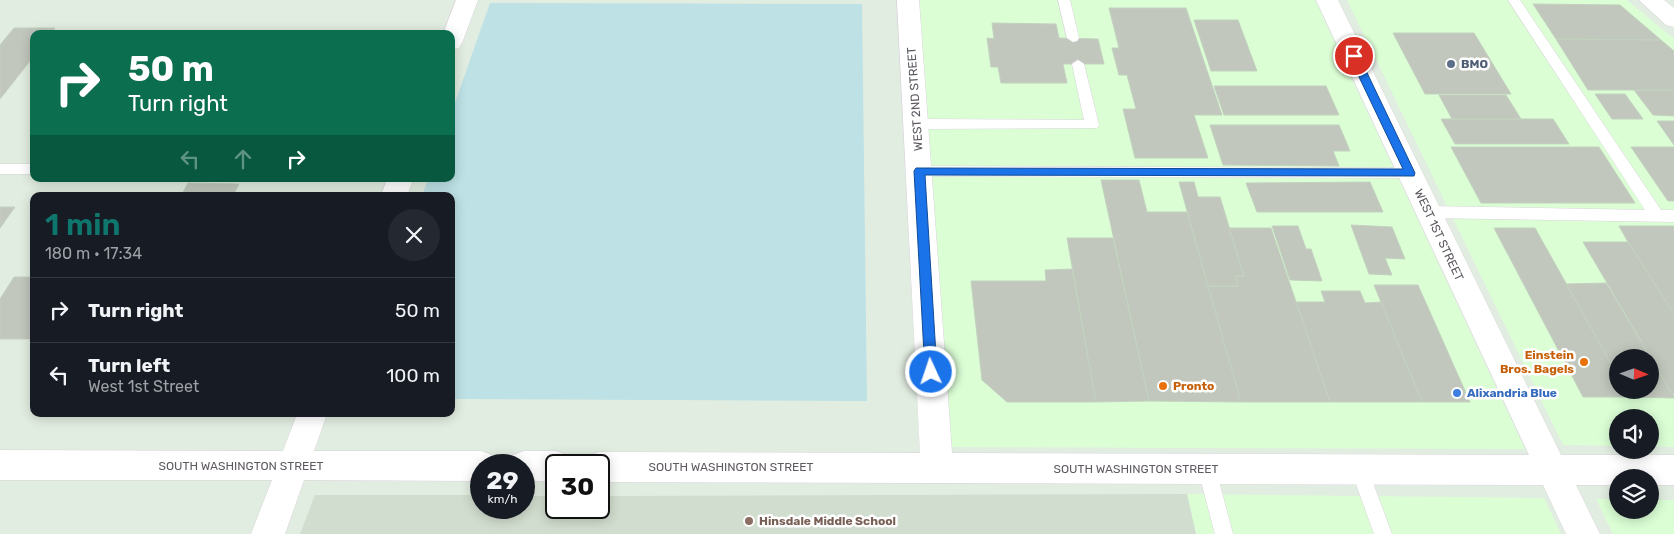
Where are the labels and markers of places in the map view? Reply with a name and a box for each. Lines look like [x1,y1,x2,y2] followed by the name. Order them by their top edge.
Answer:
[1333,35,1375,77] pin
[1461,57,1488,71] place label: BMO
[1445,58,1457,70] marker: BMO
[1500,348,1574,376] place label: Einstein Bros. Bagels
[1578,356,1590,368] marker: Einstein Bros. Bagels
[1173,379,1214,393] place label: Pronto
[1157,380,1169,392] marker: Pronto
[1467,386,1557,400] place label: Alixandria Blue
[1451,387,1463,399] marker: Alixandria Blue
[759,514,896,528] place label: Hinsdale Middle School
[743,515,755,527] marker: Hinsdale Middle School

